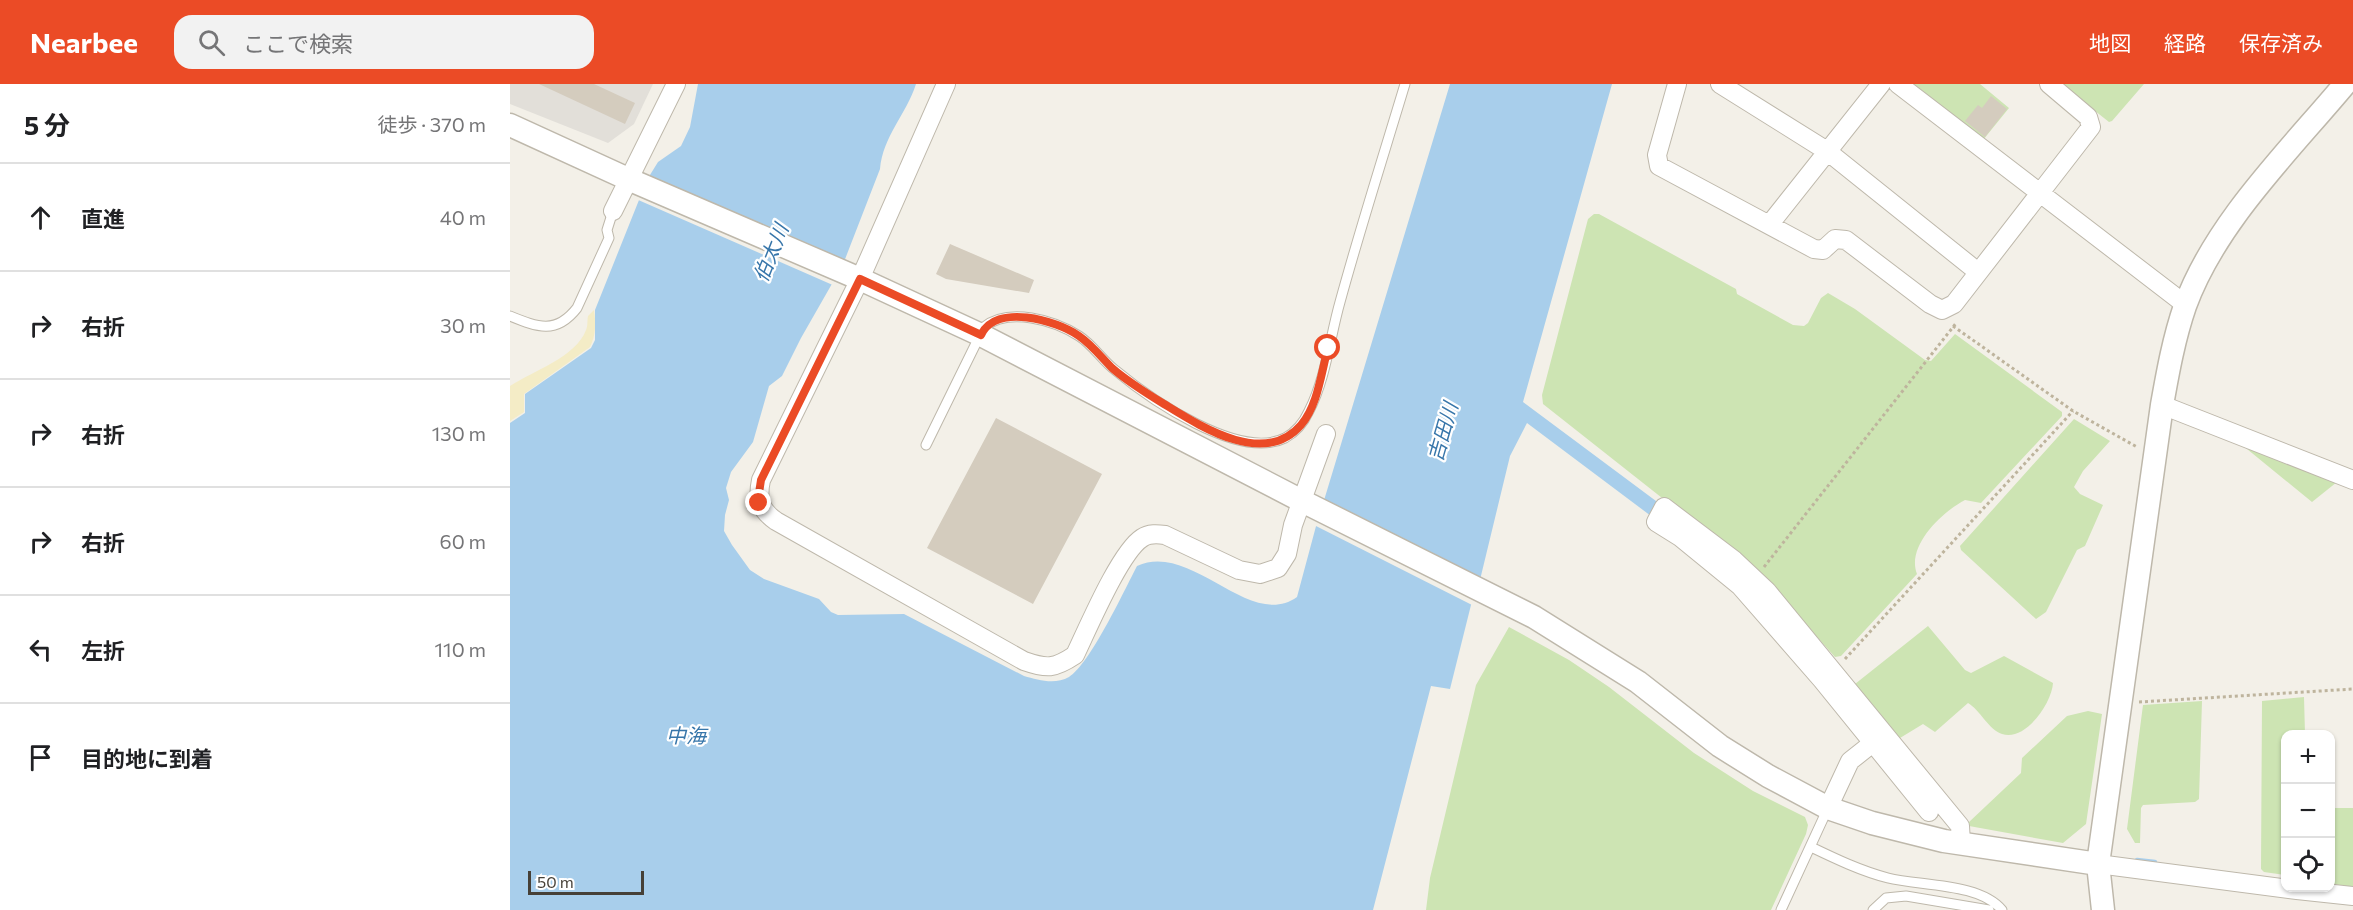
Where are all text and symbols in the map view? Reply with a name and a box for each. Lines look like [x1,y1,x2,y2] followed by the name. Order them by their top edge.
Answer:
[174,15,594,69] search box
[30,25,138,59] text: Nearbee
[195,26,228,59] icon: search
[243,30,353,57] text: ここで検索
[2089,30,2131,55] text: 地図
[2164,30,2206,55] text: 経路
[2239,30,2323,55] text: 保存済み
[24,109,70,140] text: 5 分
[377,112,486,136] text: 徒歩 · 370 m
[24,201,57,234] icon: ahead
[81,205,125,232] text: 直進
[440,205,486,229] text: 40 m
[748,218,793,285] water label: 伯太川
[24,309,57,342] icon: right
[81,313,125,340] text: 右折
[440,313,486,337] text: 30 m
[1314,334,1340,360] route start
[1422,398,1462,464] water label: 吉田川
[24,417,57,450] icon: right
[81,421,125,448] text: 右折
[432,421,486,445] text: 130 m
[745,489,771,515] route end
[24,525,57,558] icon: right
[81,529,125,556] text: 右折
[440,529,486,553] text: 60 m
[24,633,57,666] icon: left
[81,637,125,664] text: 左折
[435,637,486,661] text: 110 m
[666,723,709,747] water label: 中海
[2281,730,2335,892] map controls
[2281,730,2335,784] button: +
[24,741,57,774] icon: arrive
[81,745,213,772] text: 目的地に到着
[2281,784,2335,838] button: −
[2281,838,2335,892] button: locate
[528,868,644,896] scale bar
[537,872,574,891] text: 50 m

